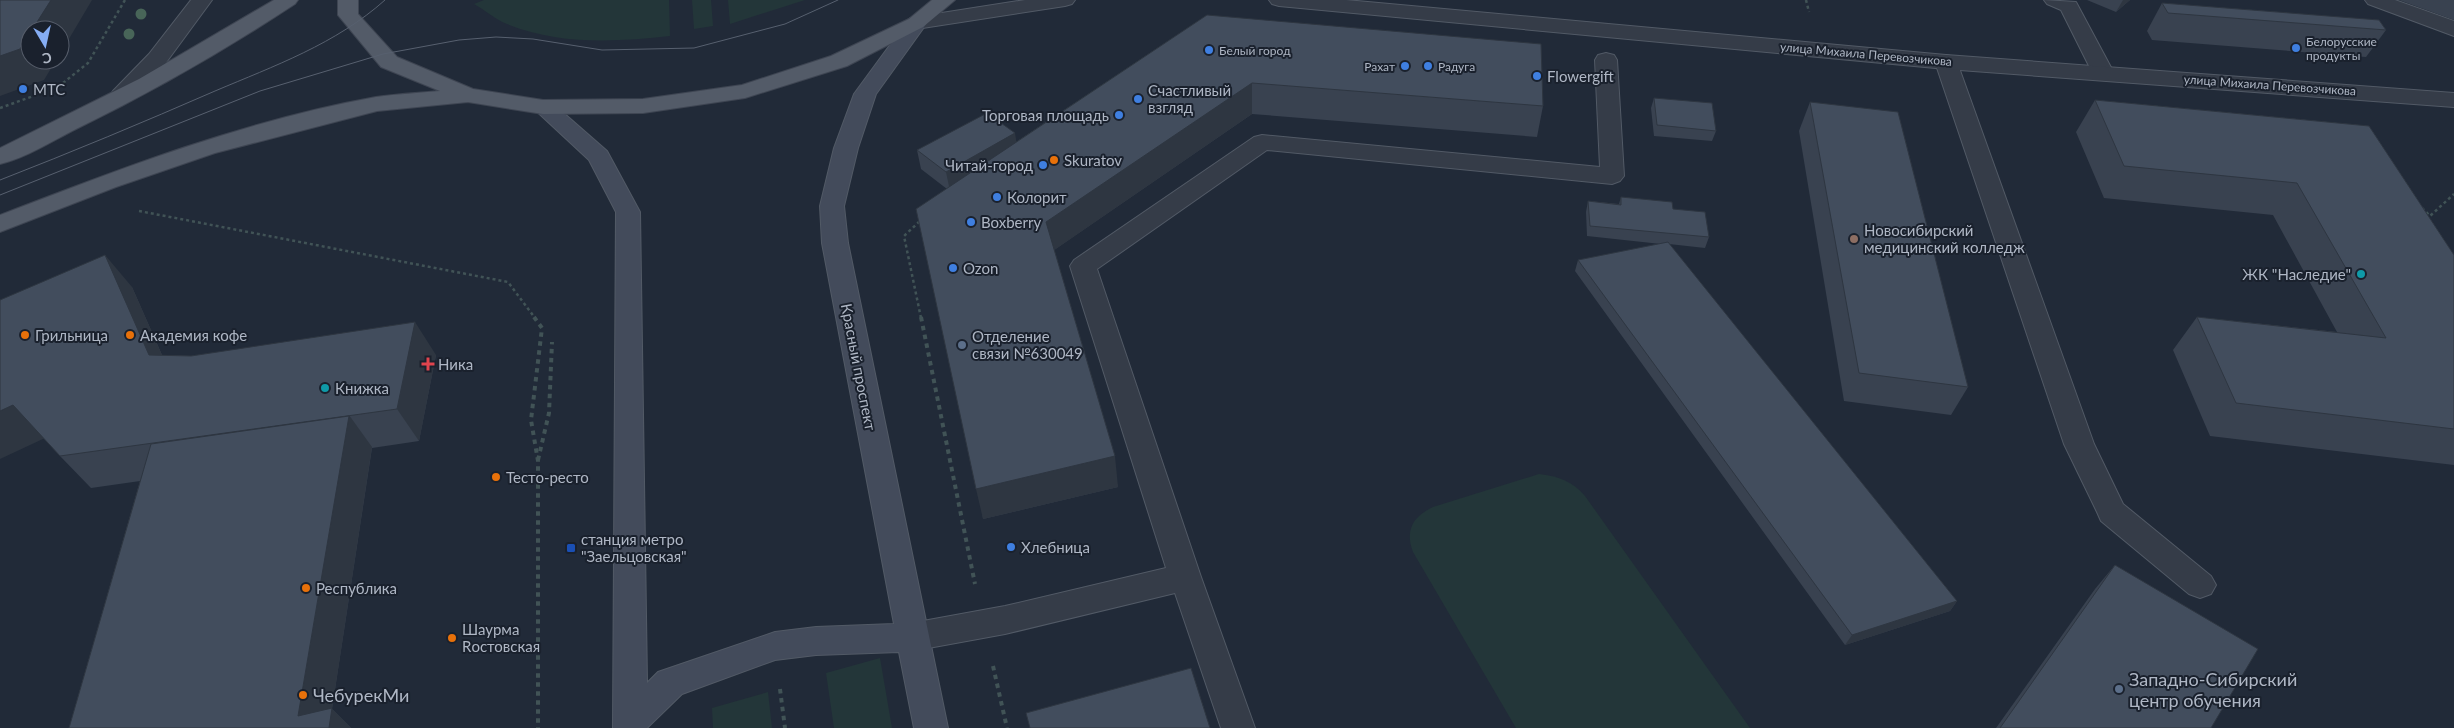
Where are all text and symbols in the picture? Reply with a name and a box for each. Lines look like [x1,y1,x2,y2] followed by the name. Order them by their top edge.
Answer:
[20,20,70,70] north arrow
[2306,34,2377,63] place label: Белорусские продукты
[1779,39,1953,69] street label: улица Михаила Перевозчикова
[2290,42,2302,54] marker: Белорусские продукты
[1219,43,1291,58] place label: Белый город
[1203,44,1215,56] marker: Белый город
[40,49,53,68] text: С
[1364,59,1395,74] place label: Рахат
[1438,59,1475,74] place label: Радуга
[1399,60,1411,72] marker: Рахат
[1422,60,1434,72] marker: Радуга
[1547,67,1615,85] place label: Flowergift
[1531,70,1543,82] marker: Flowergift
[2183,71,2357,99] street label: улица Михаила Перевозчикова
[33,80,65,98] place label: МТС
[1148,81,1231,116] place label: Счастливый взгляд
[17,83,29,95] marker: МТС
[1132,93,1144,105] marker: Счастливый взгляд
[982,106,1109,124] place label: Торговая площадь
[1113,109,1125,121] marker: Торговая площадь
[1064,151,1122,169] place label: Skuratov
[1048,154,1060,166] marker: Skuratov
[945,156,1033,174] place label: Читай-город
[1037,159,1049,171] marker: Читай-город
[1007,188,1067,206] place label: Колорит
[991,191,1003,203] marker: Колорит
[981,213,1041,231] place label: Boxberry
[965,216,977,228] marker: Boxberry
[1864,221,2025,256] place label: Новосибирский медицинский колледж
[1848,233,1860,245] marker: Новосибирский медицинский колледж
[963,259,998,277] place label: Ozon
[947,262,959,274] marker: Ozon
[2242,265,2351,283] place label: ЖК "Наследие"
[2355,268,2367,280] marker: ЖК "Наследие"
[838,302,880,432] street label: Красный проспект
[35,326,108,344] place label: Грильница
[140,326,247,344] place label: Академия кофе
[972,327,1083,362] place label: Отделение связи №630049
[19,329,31,341] marker: Грильница
[124,329,136,341] marker: Академия кофе
[956,339,968,351] marker: Отделение связи №630049
[438,355,473,373] place label: Ника
[422,358,434,370] marker: Ника
[335,379,389,397] place label: Книжка
[319,382,331,394] marker: Книжка
[506,468,589,486] place label: Тесто-ресто
[490,471,502,483] marker: Тесто-ресто
[581,530,687,565] place label: станция метро "Заельцовская"
[1021,538,1090,556] place label: Хлебница
[1005,541,1017,553] marker: Хлебница
[565,542,577,554] marker: станция метро "Заельцовская"
[316,579,397,597] place label: Республика
[300,582,312,594] marker: Республика
[462,620,540,655] place label: Шаурма Rостовская
[446,632,458,644] marker: Шаурма Rостовская
[2129,668,2297,711] place label: Западно-Сибирский центр обучения
[2113,683,2125,695] marker: Западно-Сибирский центр обучения
[313,684,409,706] place label: ЧебурекМи
[297,689,309,701] marker: ЧебурекМи

